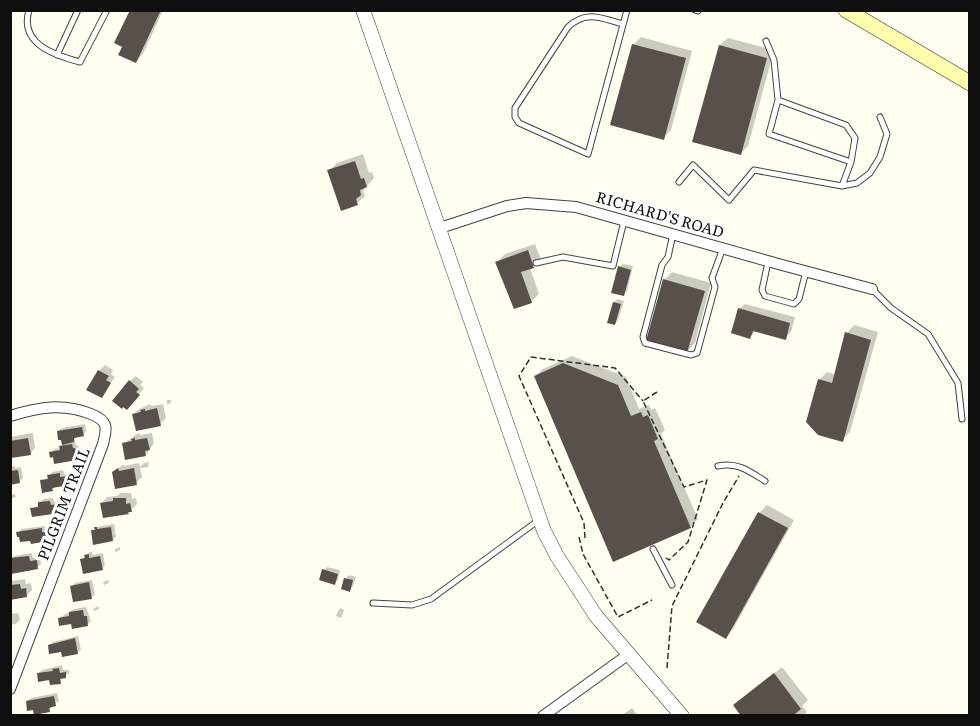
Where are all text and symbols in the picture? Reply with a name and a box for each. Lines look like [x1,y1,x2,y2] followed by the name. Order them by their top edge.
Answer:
[594,184,727,243] street label: RICHARD'S ROAD
[30,444,95,563] street label: PILGRIM TRAIL

